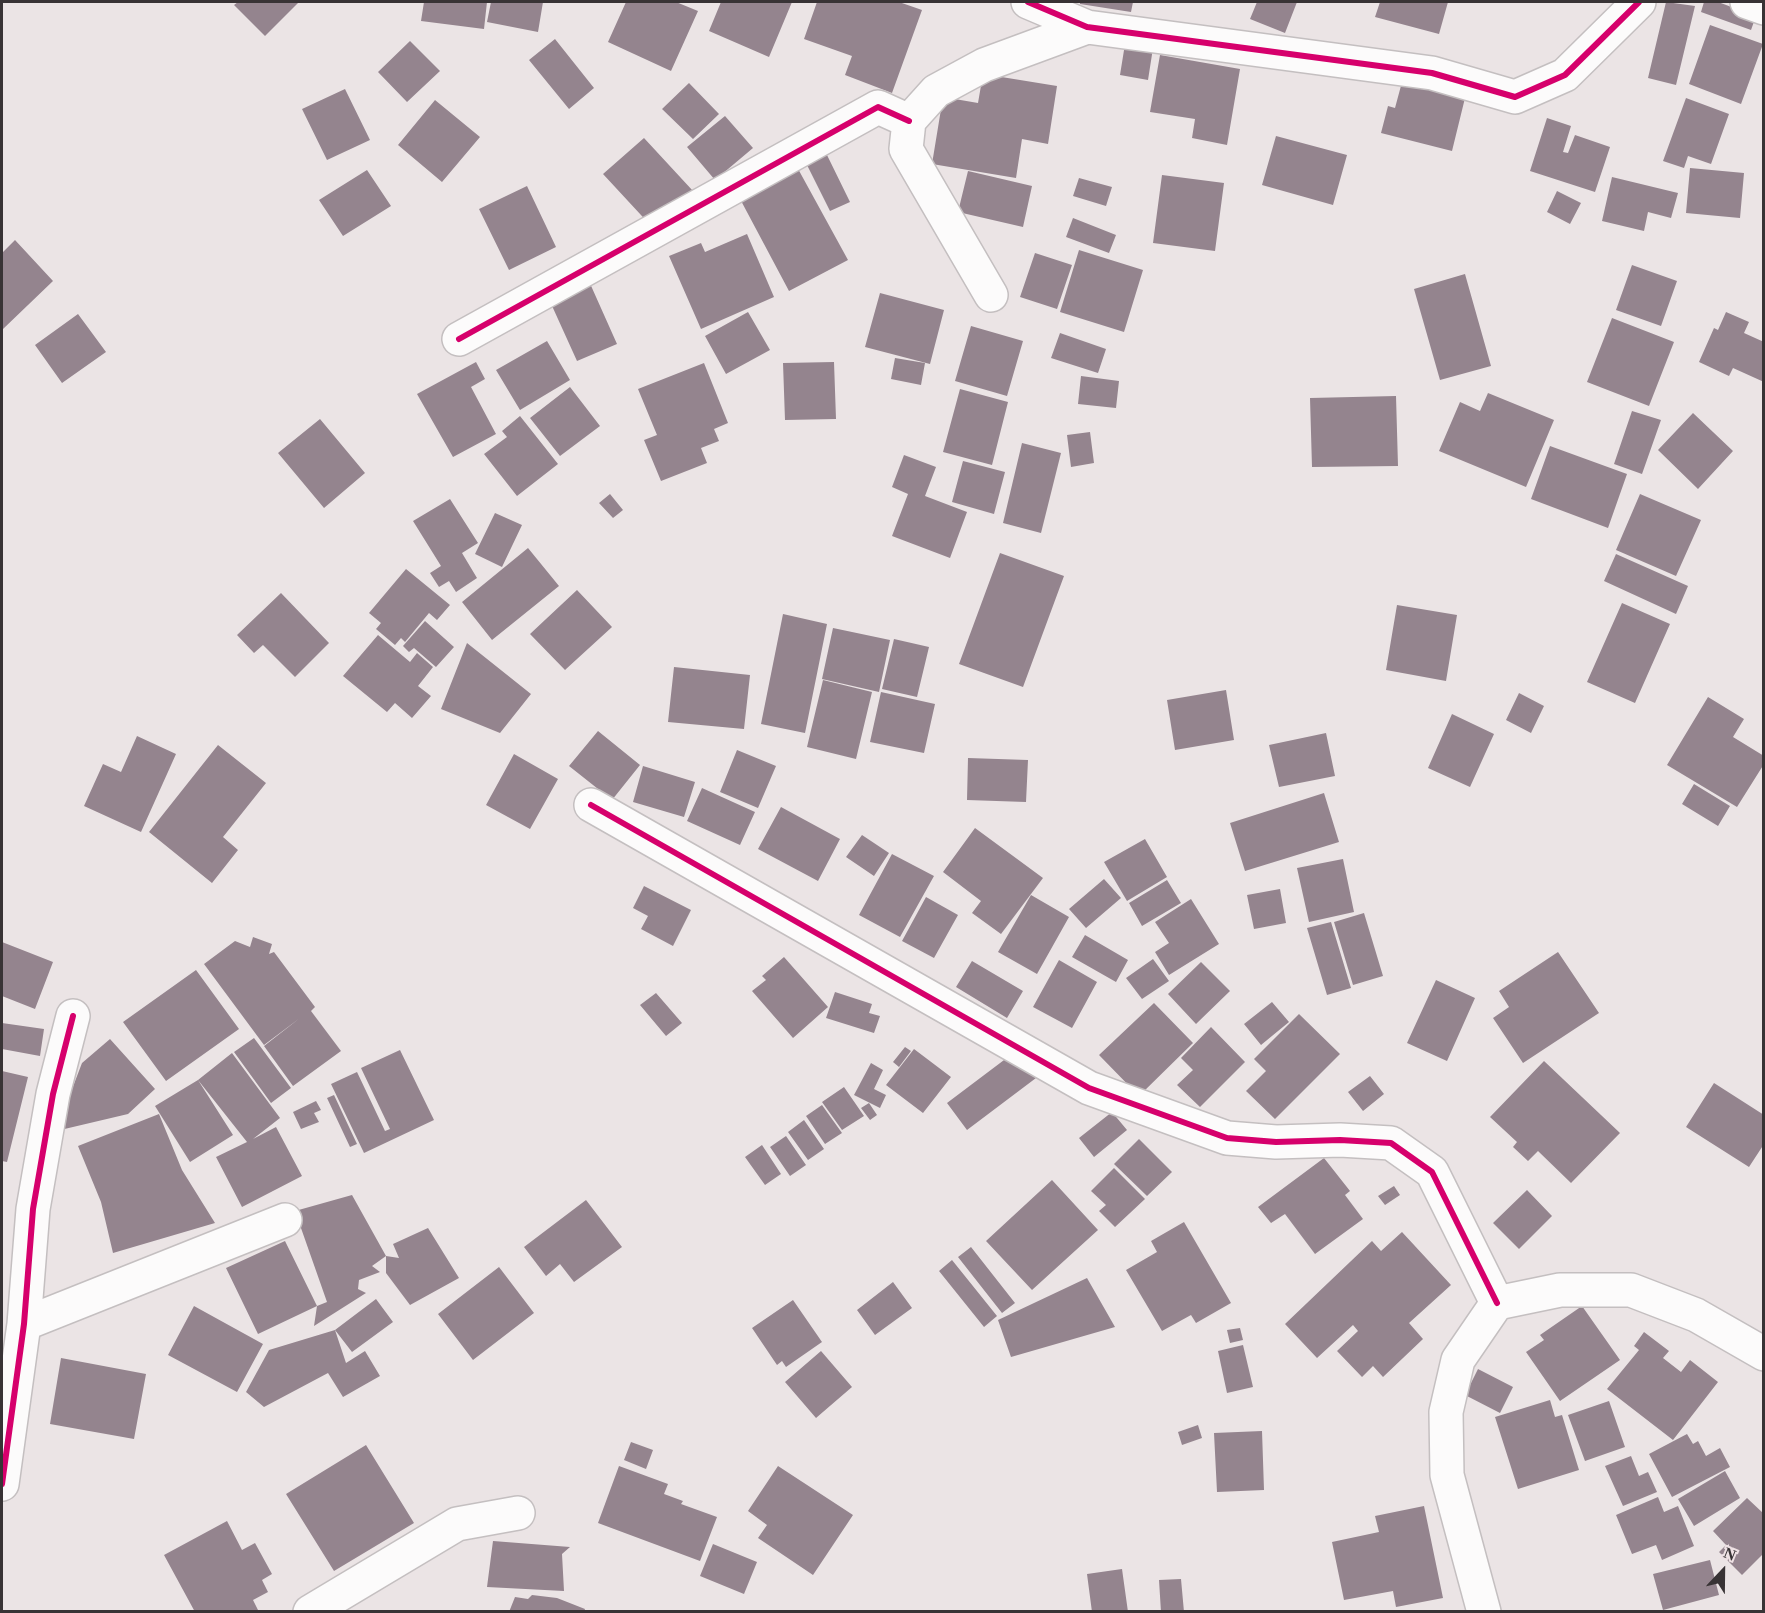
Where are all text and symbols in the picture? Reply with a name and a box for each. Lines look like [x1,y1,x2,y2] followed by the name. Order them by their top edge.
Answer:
[1693,1541,1753,1601] north arrow
[1721,1544,1738,1564] text: N

